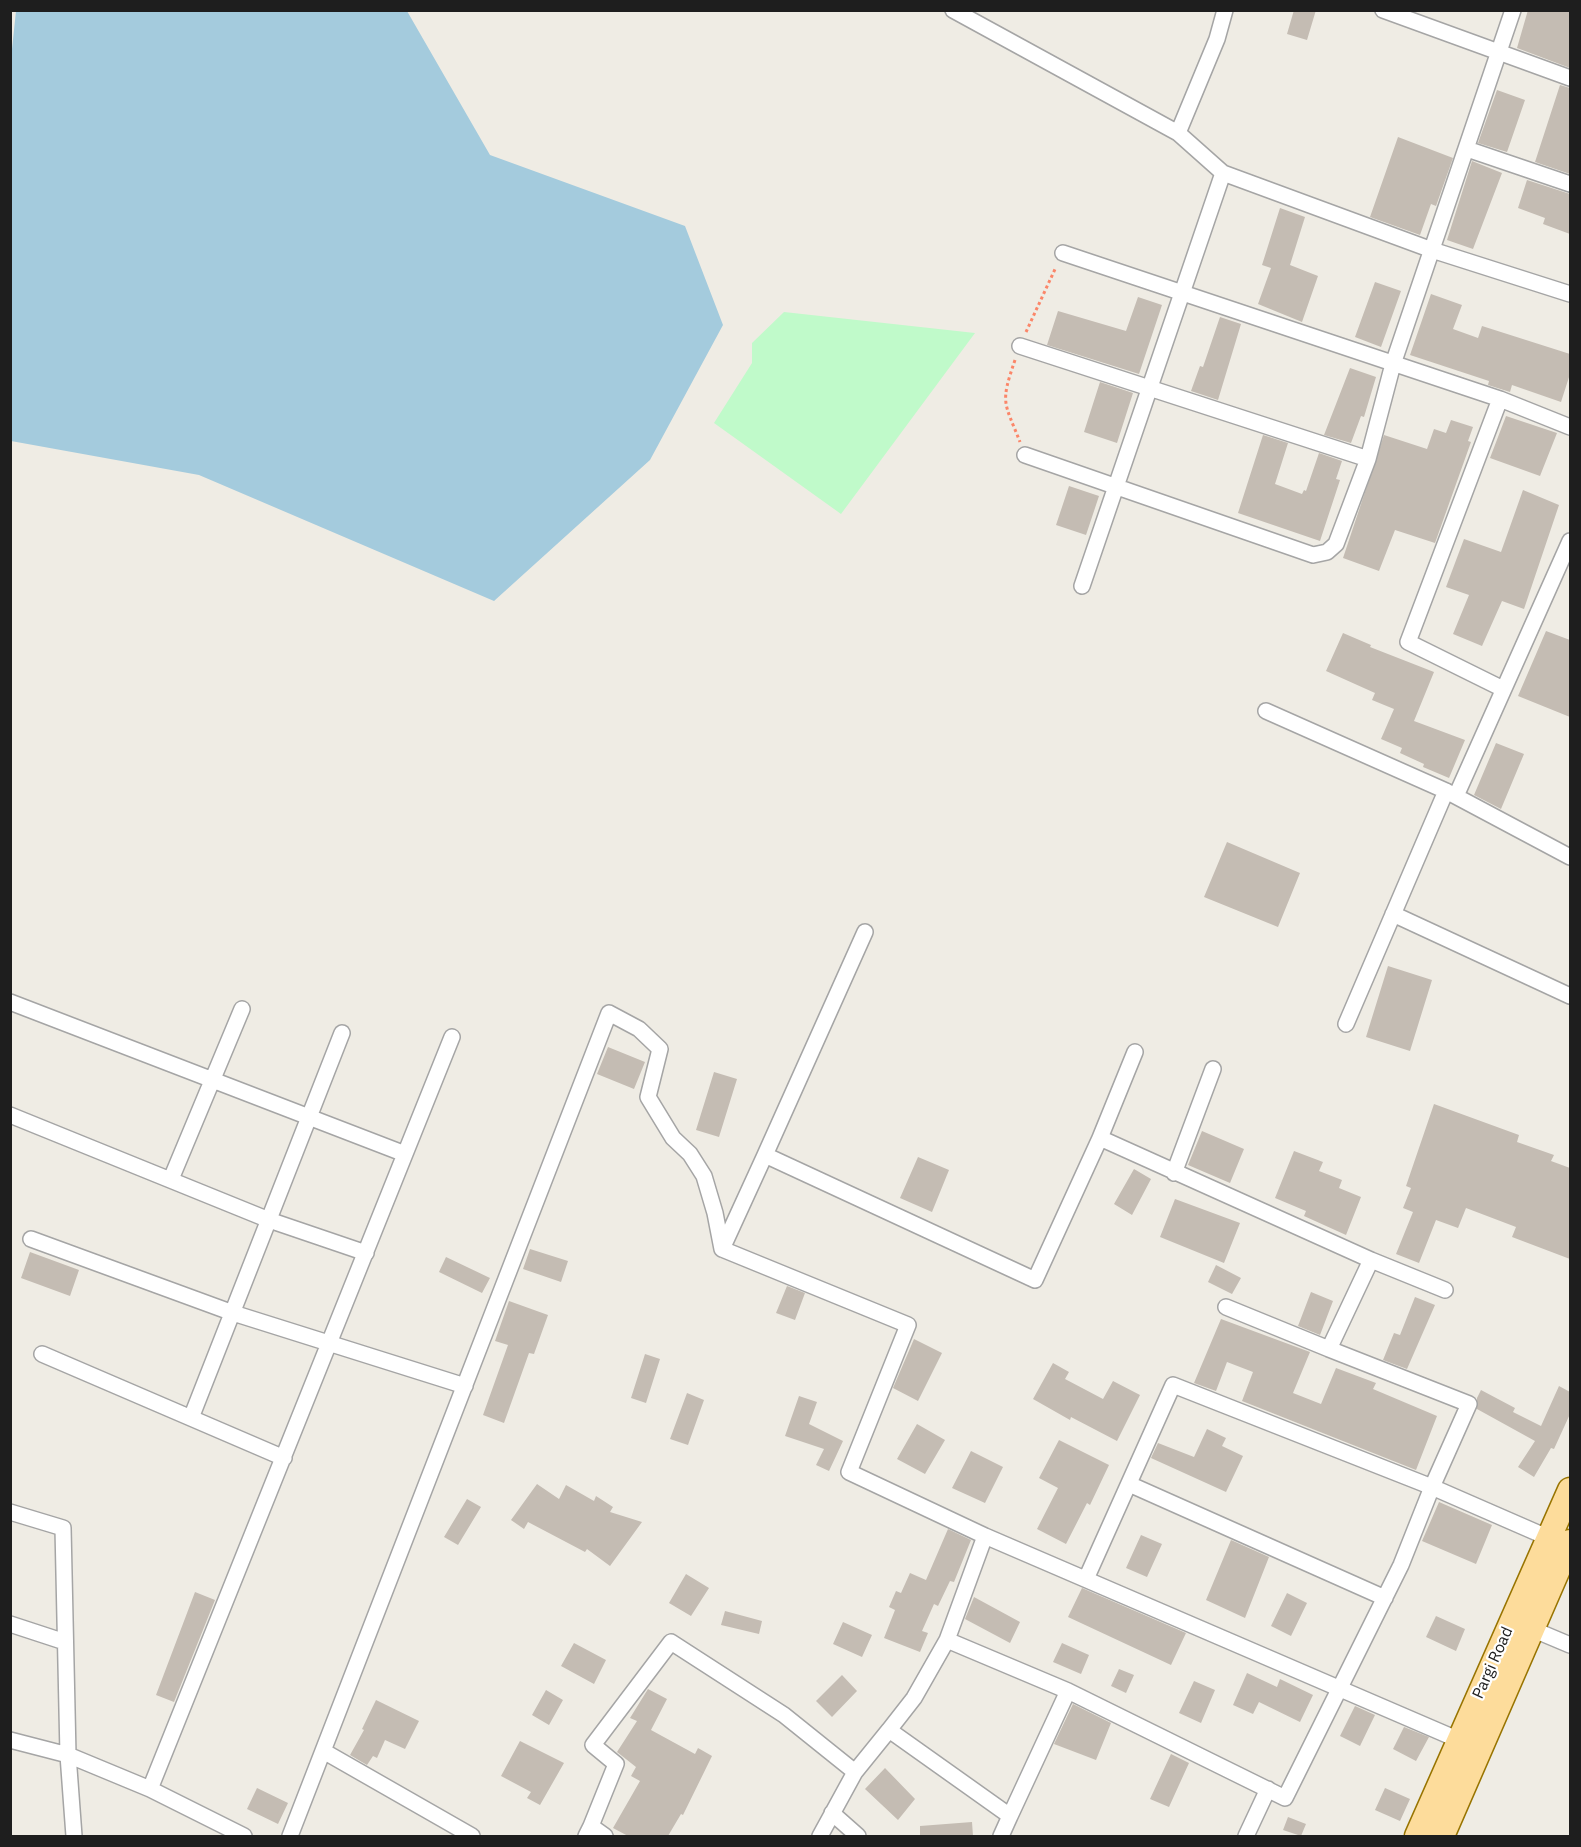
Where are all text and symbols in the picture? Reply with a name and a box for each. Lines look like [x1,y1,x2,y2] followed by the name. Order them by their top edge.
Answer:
[1469,1624,1517,1702] street label: Pargi Road

